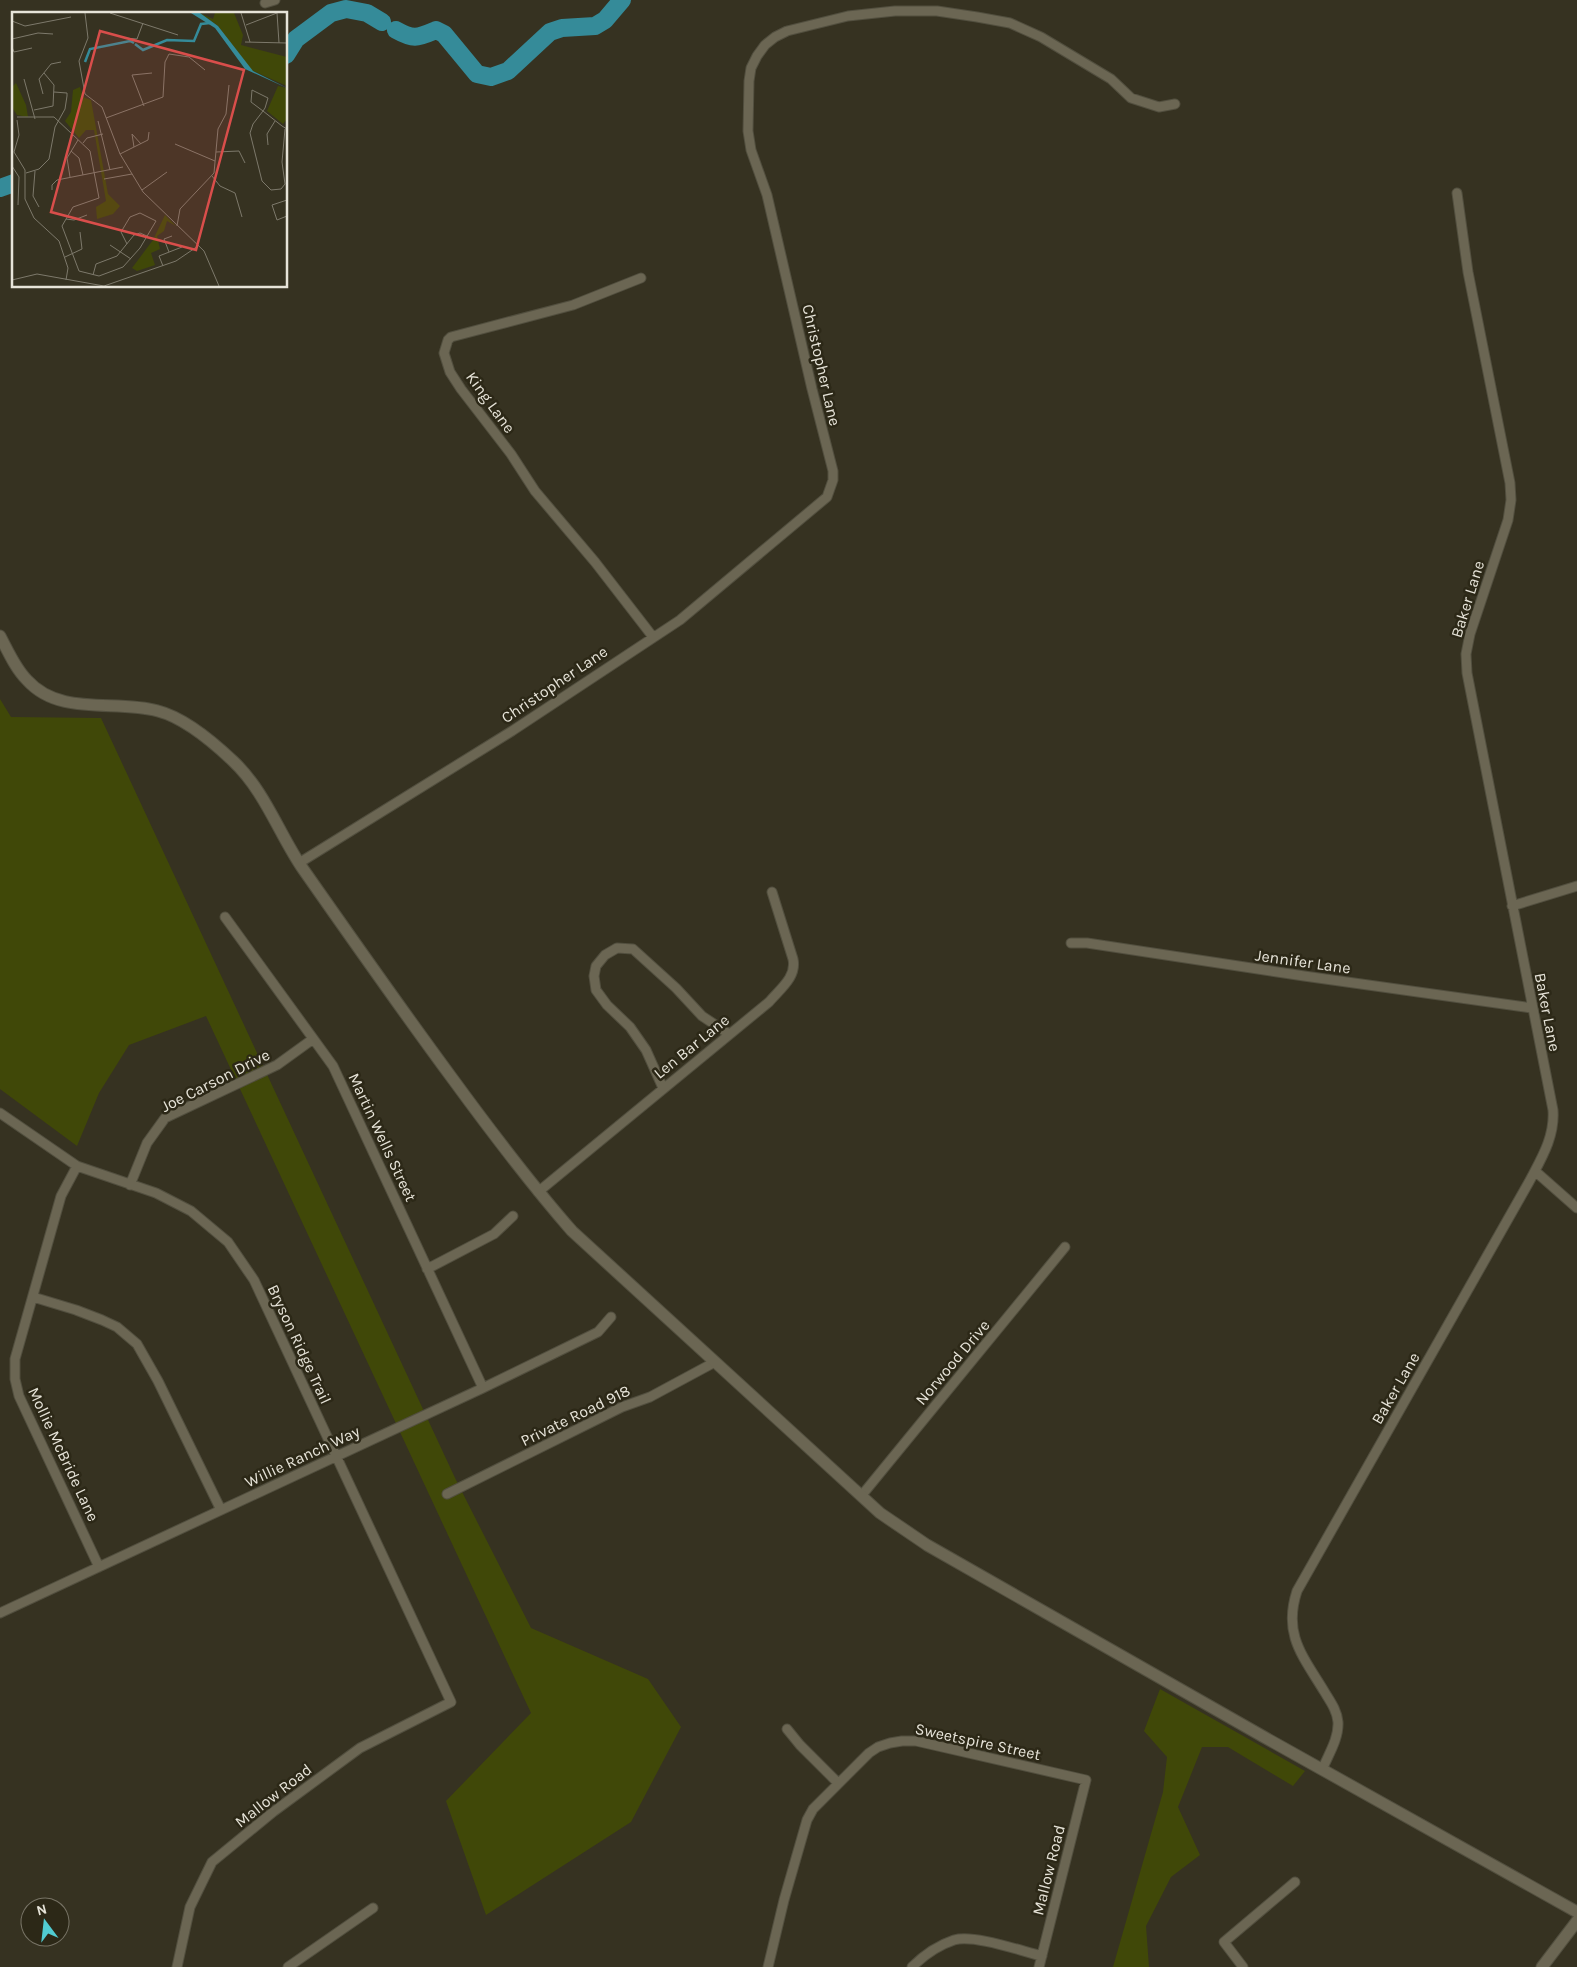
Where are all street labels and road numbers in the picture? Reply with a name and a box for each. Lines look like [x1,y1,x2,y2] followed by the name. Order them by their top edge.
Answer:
[798,302,845,428] street label: Christopher Lane
[462,368,519,437] street label: King Lane
[1447,558,1488,640] street label: Baker Lane
[498,642,611,727] street label: Christopher Lane
[1254,945,1352,978] street label: Jennifer Lane
[1531,971,1564,1053] street label: Baker Lane
[650,1010,733,1083] street label: Len Bar Lane
[158,1045,273,1116] street label: Joe Carson Drive
[344,1070,421,1204] street label: Martin Wells Street
[264,1281,336,1407] street label: Bryson Ridge Trail
[911,1316,993,1409] street label: Norwood Drive
[1367,1349,1424,1428] street label: Baker Lane
[517,1381,633,1450] street label: Private Road 918
[24,1384,103,1524] street label: Mollie McBride Lane
[242,1421,363,1491] street label: Willie Ranch Way
[913,1719,1042,1764] street label: Sweetspire Street
[231,1759,316,1831] street label: Mallow Road
[1028,1823,1069,1917] street label: Mallow Road

